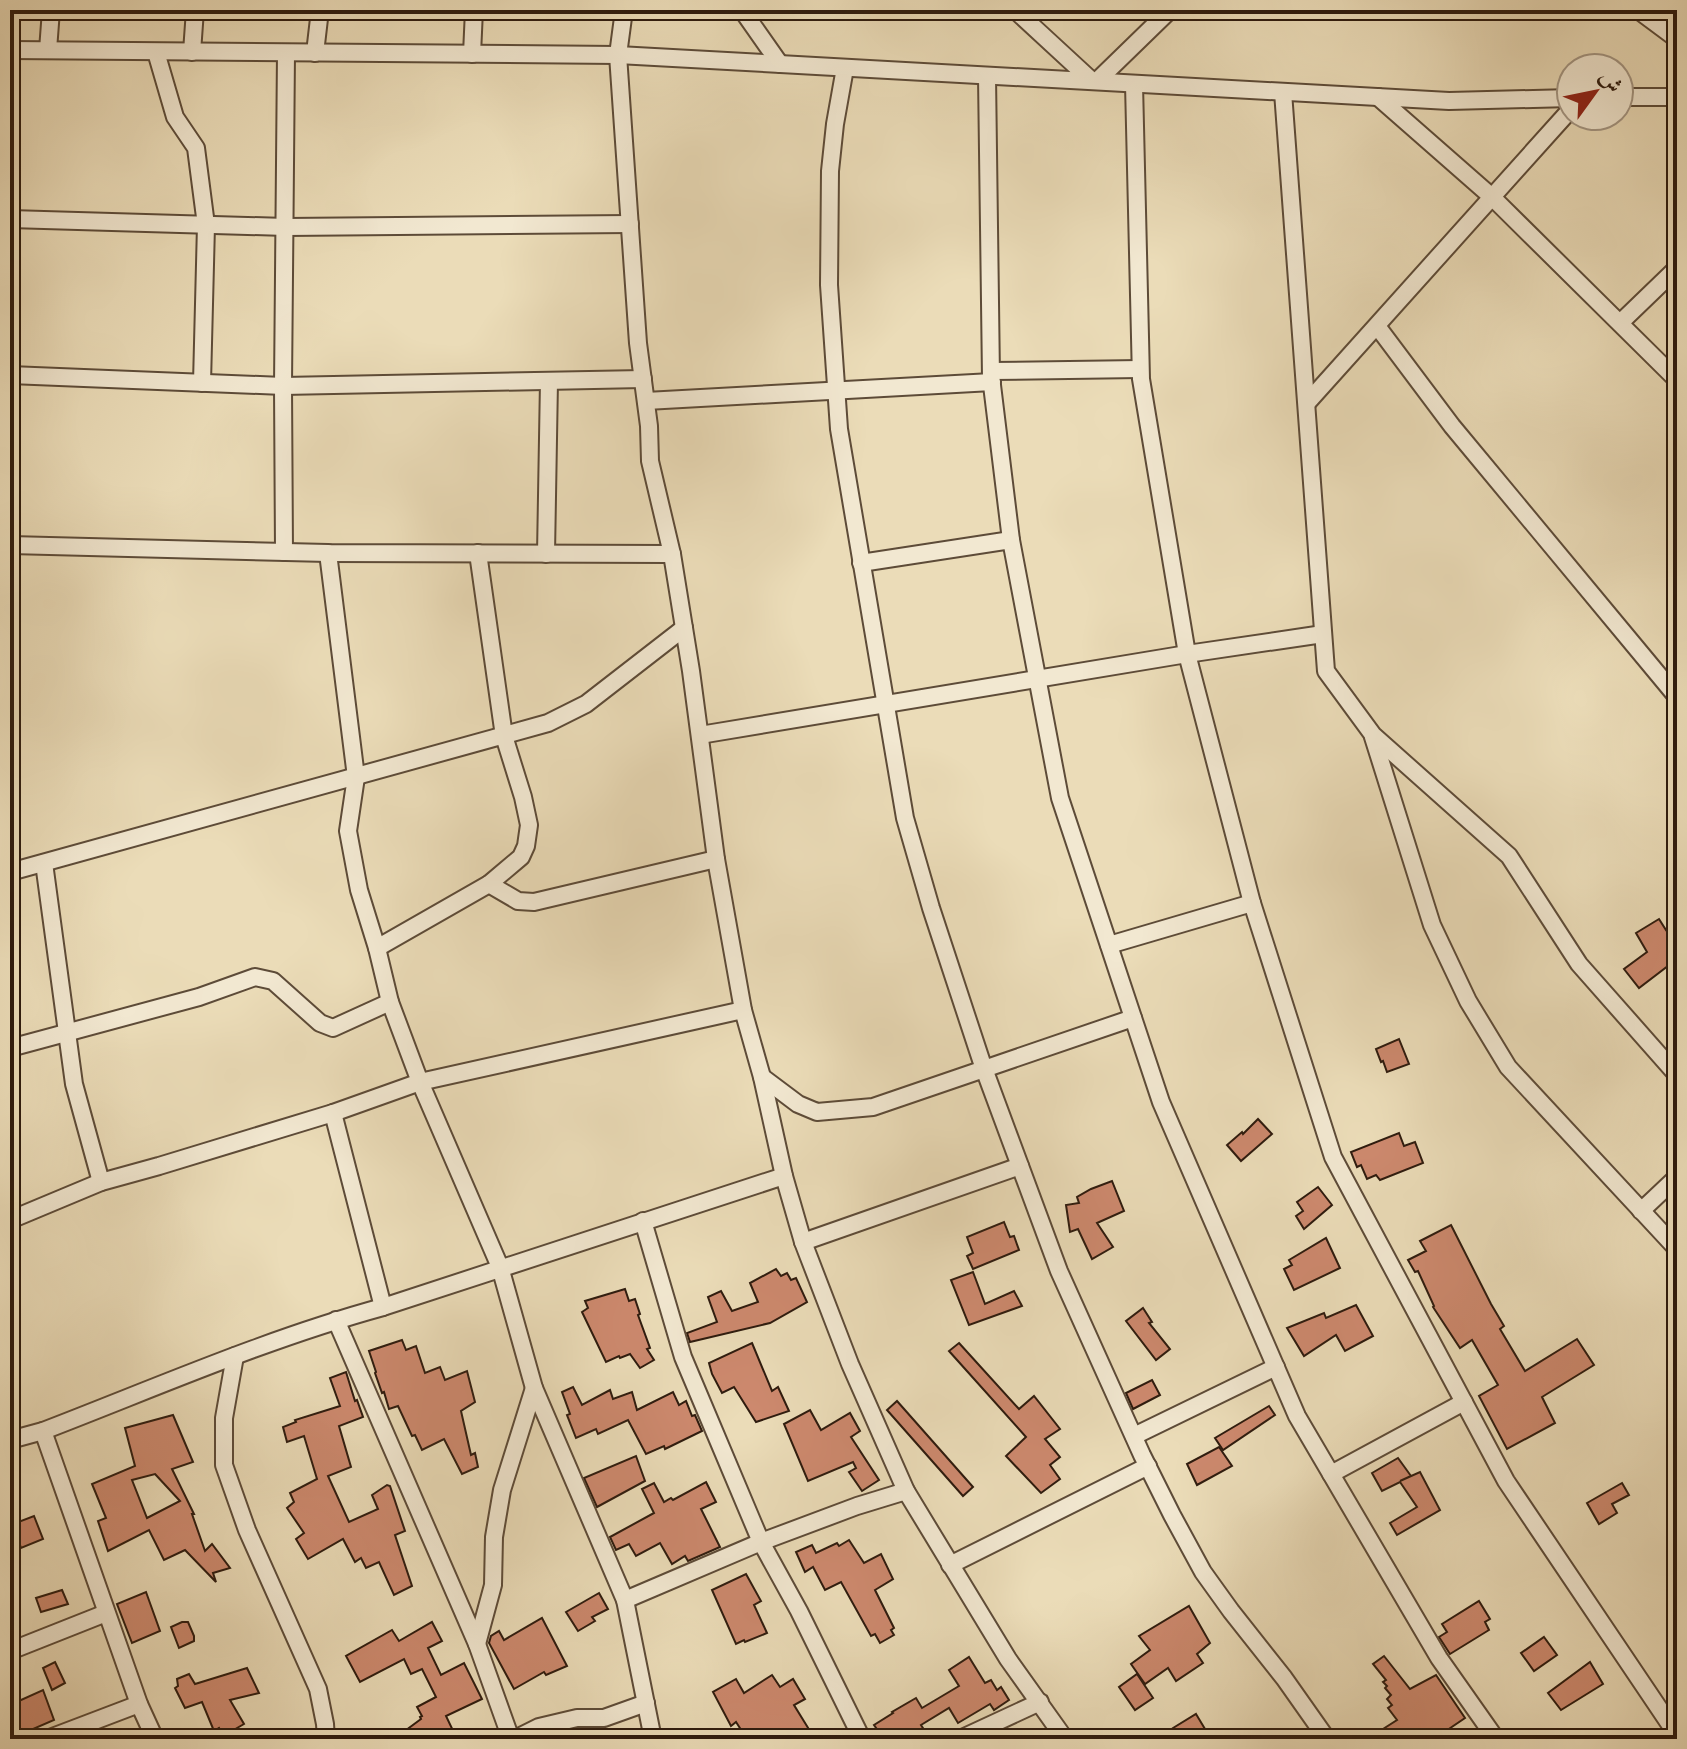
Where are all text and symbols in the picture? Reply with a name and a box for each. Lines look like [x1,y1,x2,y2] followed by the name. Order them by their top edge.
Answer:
[1555,52,1635,132] north arrow
[1593,65,1628,98] text: ش

